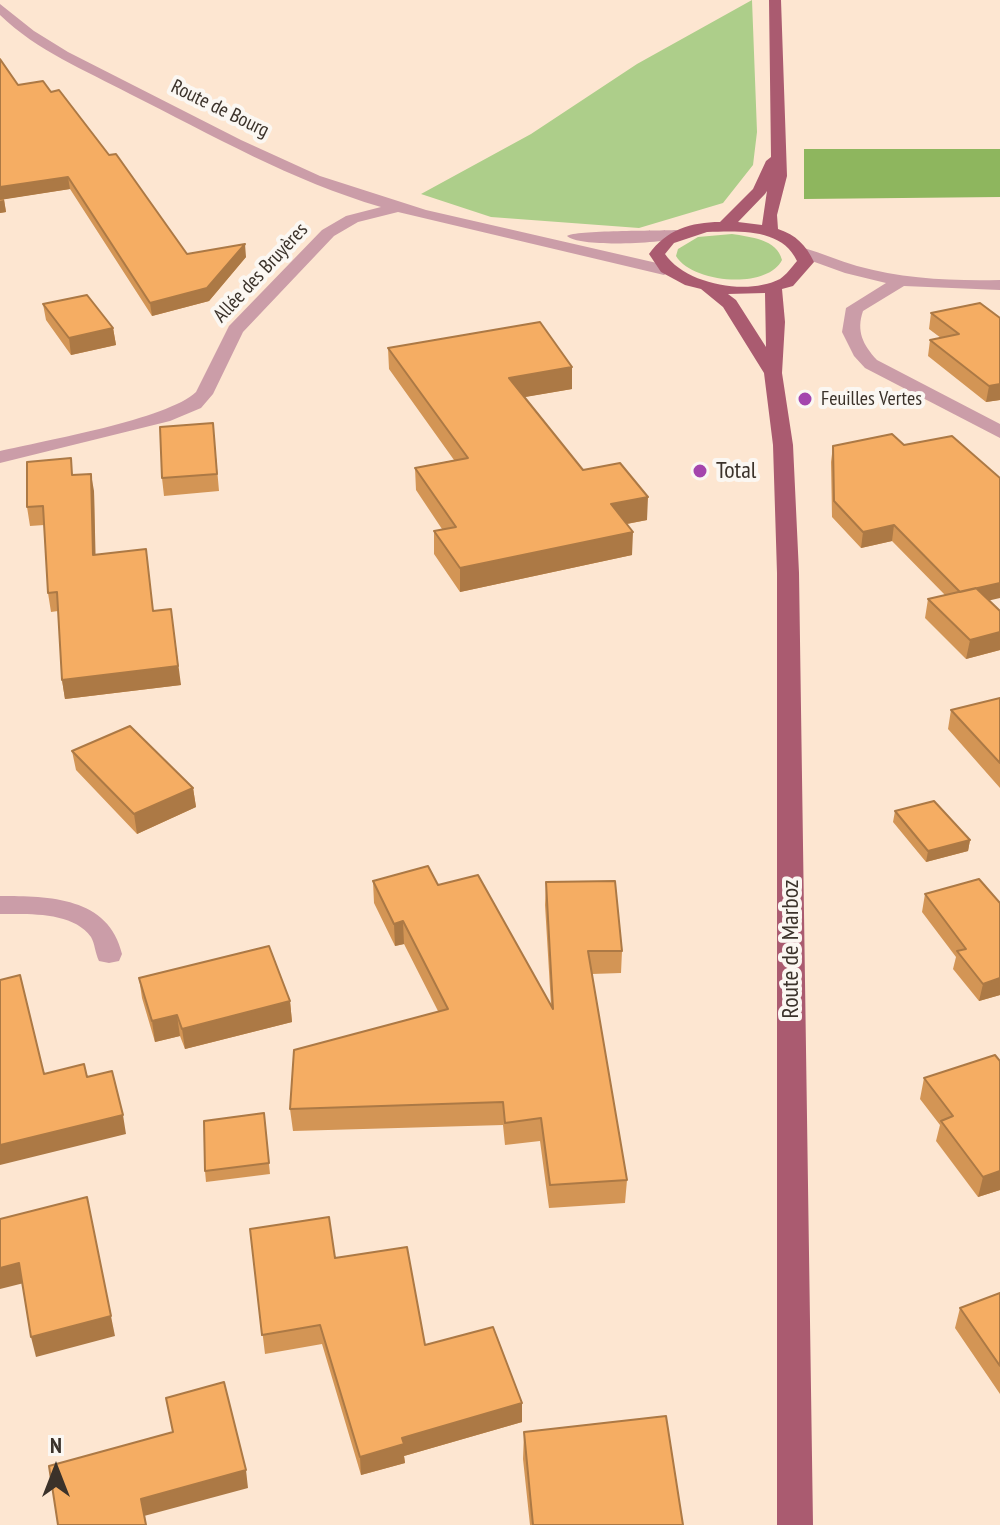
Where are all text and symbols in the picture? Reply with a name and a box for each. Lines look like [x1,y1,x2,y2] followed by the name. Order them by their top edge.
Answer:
[167,75,273,143] street label: Route de Bourg
[209,218,313,328] street label: Allée des Bruyères
[821,387,922,411] place label: Feuilles Vertes
[796,390,814,408] marker: Feuilles Vertes
[716,457,756,485] place label: Total
[691,462,709,480] marker: Total
[777,880,805,1018] street label: Route de Marboz
[16,1429,96,1509] north arrow
[50,1431,62,1459] text: N

